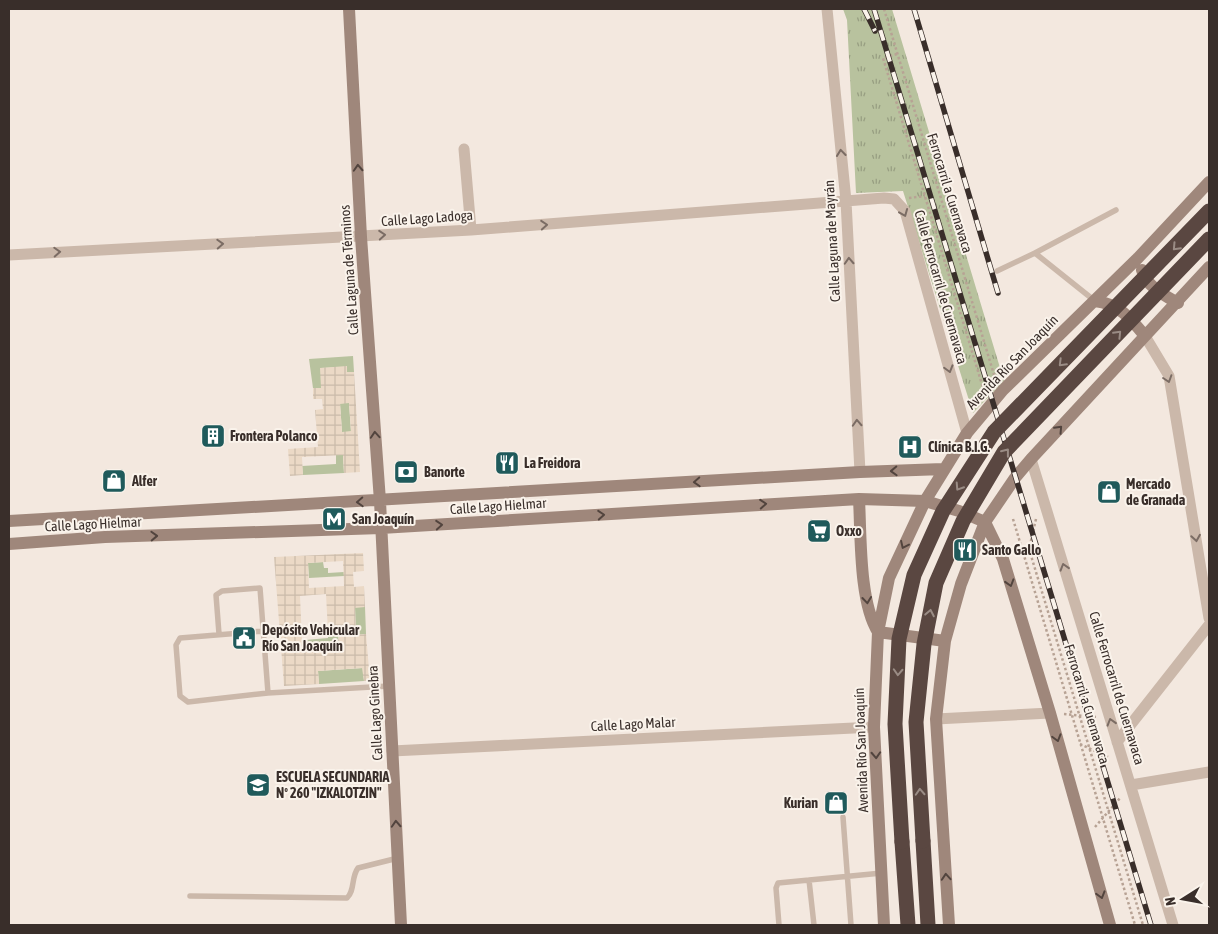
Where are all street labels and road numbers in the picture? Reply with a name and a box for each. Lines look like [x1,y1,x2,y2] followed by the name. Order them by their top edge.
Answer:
[924,131,976,255] street label: Ferrocarril a Cuernavaca
[821,180,843,302] street label: Calle Laguna de Mayrán
[336,204,362,336] street label: Calle Laguna de Términos
[381,207,473,229] street label: Calle Lago Ladoga
[911,208,971,366] street label: Calle Ferrocarril de Cuernavaca
[963,312,1061,412] street label: Avenida Río San Joaquín
[449,495,548,517] street label: Calle Lago Hielmar
[44,513,143,535] street label: Calle Lago Hielmar
[1086,609,1148,767] street label: Calle Ferrocarril de Cuernavaca
[1061,642,1113,766] street label: Ferrocarril a Cuernavaca
[365,665,385,761] street label: Calle Lago Ginebra
[851,687,871,813] street label: Avenida Río San Joaquín
[590,714,677,734] street label: Calle Lago Malar

